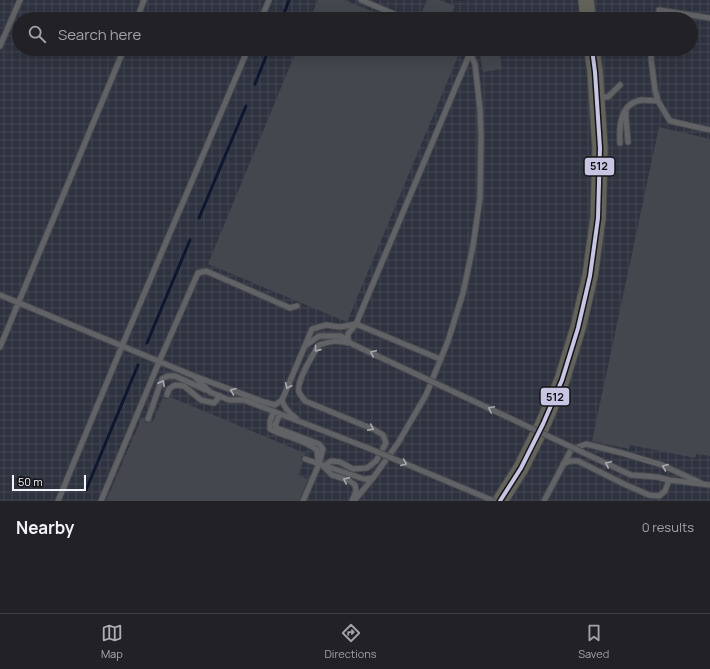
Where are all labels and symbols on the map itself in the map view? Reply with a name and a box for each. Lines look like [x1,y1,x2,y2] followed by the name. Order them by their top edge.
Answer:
[584,157,615,176] line badge: 512
[590,158,608,173] text: 512
[315,345,322,352] one-way arrow
[370,350,377,358] one-way arrow
[157,380,165,387] one-way arrow
[285,382,293,390] one-way arrow
[229,387,236,395] one-way arrow
[540,387,570,406] line badge: 512
[546,389,564,404] text: 512
[487,406,495,414] one-way arrow
[367,423,375,431] one-way arrow
[401,459,408,467] one-way arrow
[605,461,613,469] one-way arrow
[662,464,670,472] one-way arrow
[12,473,86,492] scale bar
[343,477,350,485] one-way arrow

